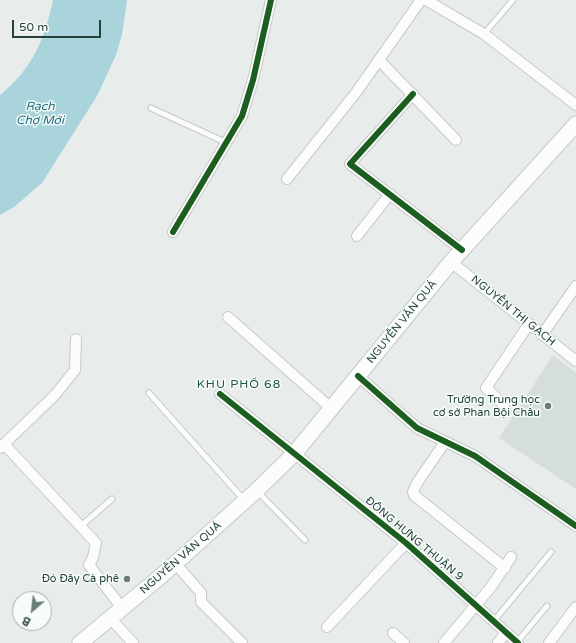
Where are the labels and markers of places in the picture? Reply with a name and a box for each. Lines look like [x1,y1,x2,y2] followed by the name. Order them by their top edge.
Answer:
[433,393,540,419] place label: Trường Trung học cơ sở Phan Bội Châu
[543,401,553,411] marker: Trường Trung học cơ sở Phan Bội Châu
[42,572,119,586] place label: Đó Đây Cà phê
[122,574,132,584] marker: Đó Đây Cà phê

